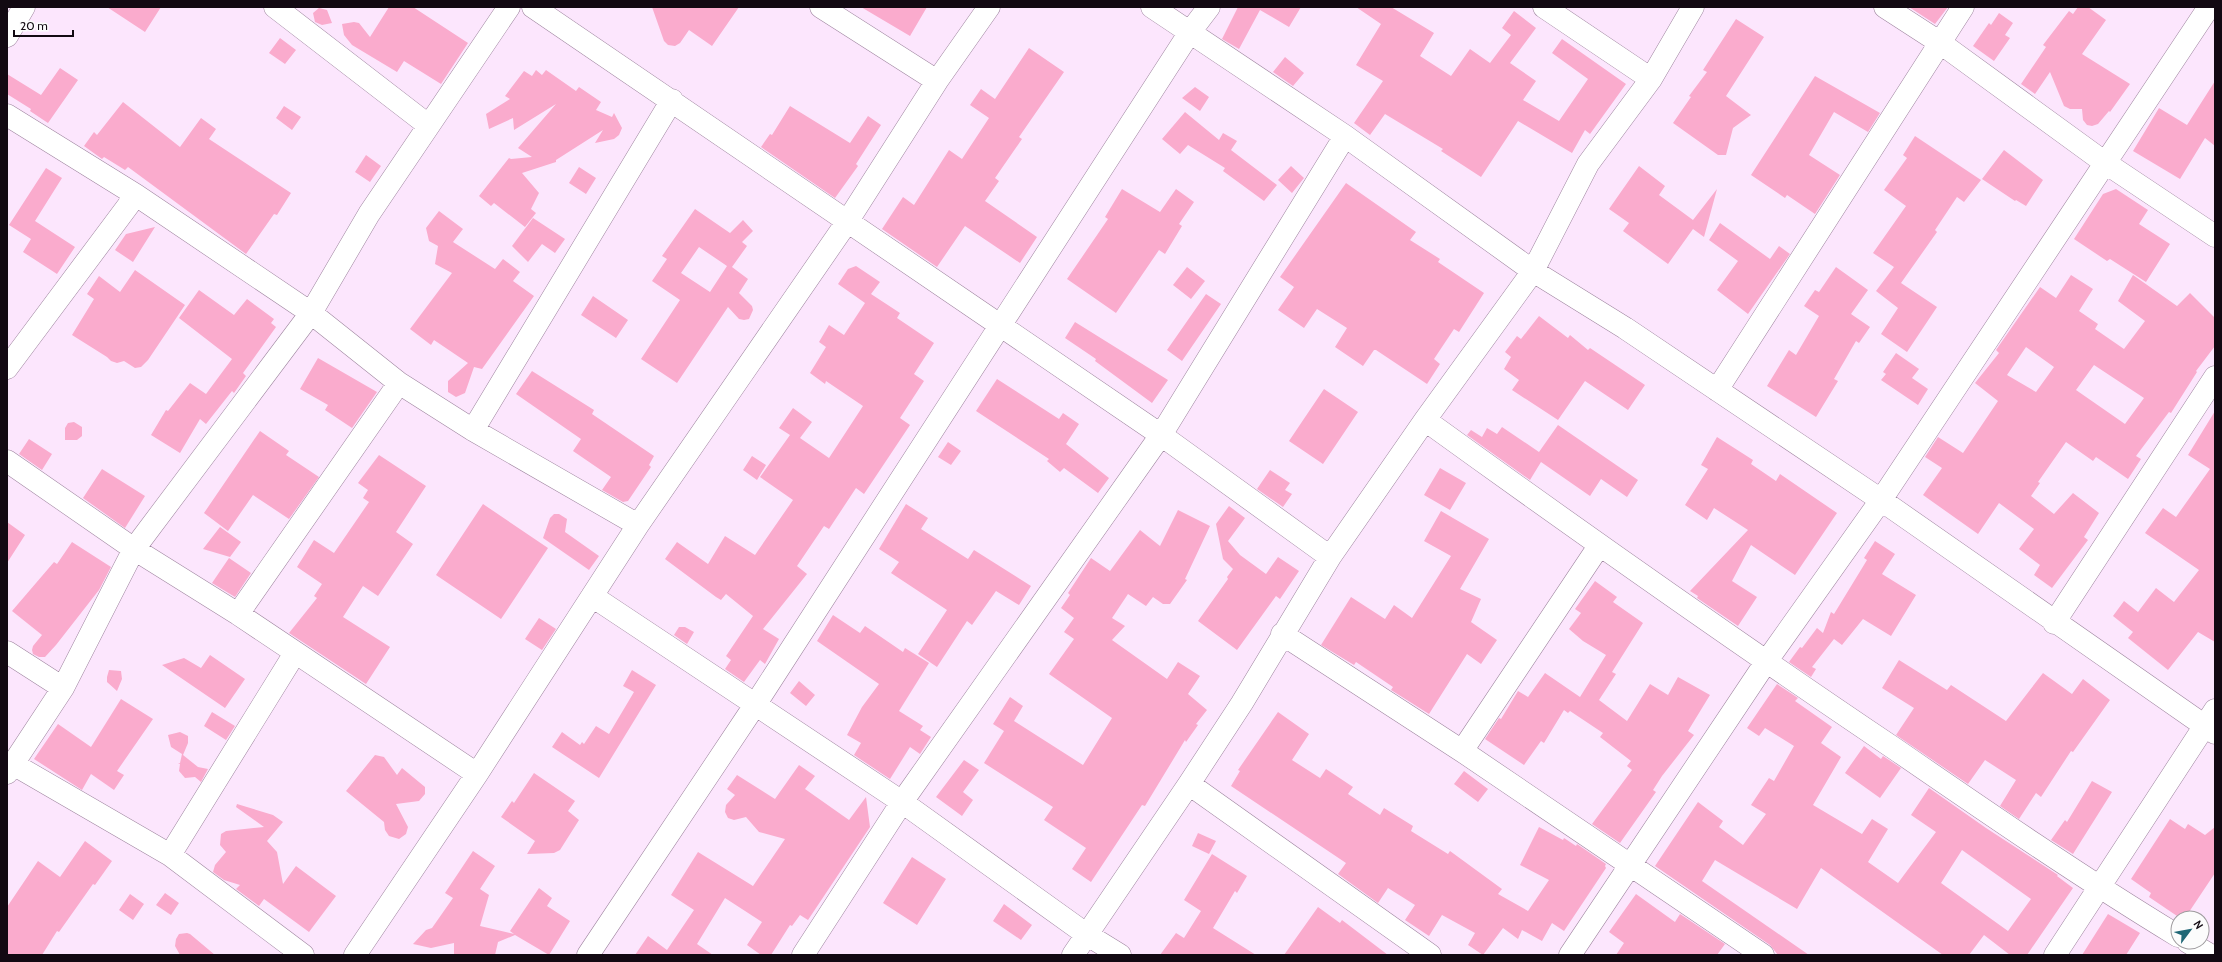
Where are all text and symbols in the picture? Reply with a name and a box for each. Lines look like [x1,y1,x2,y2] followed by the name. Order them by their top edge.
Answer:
[14,12,73,38] scale bar
[20,18,48,33] text: 20 m
[2170,910,2210,950] north arrow
[2190,918,2206,932] text: N

